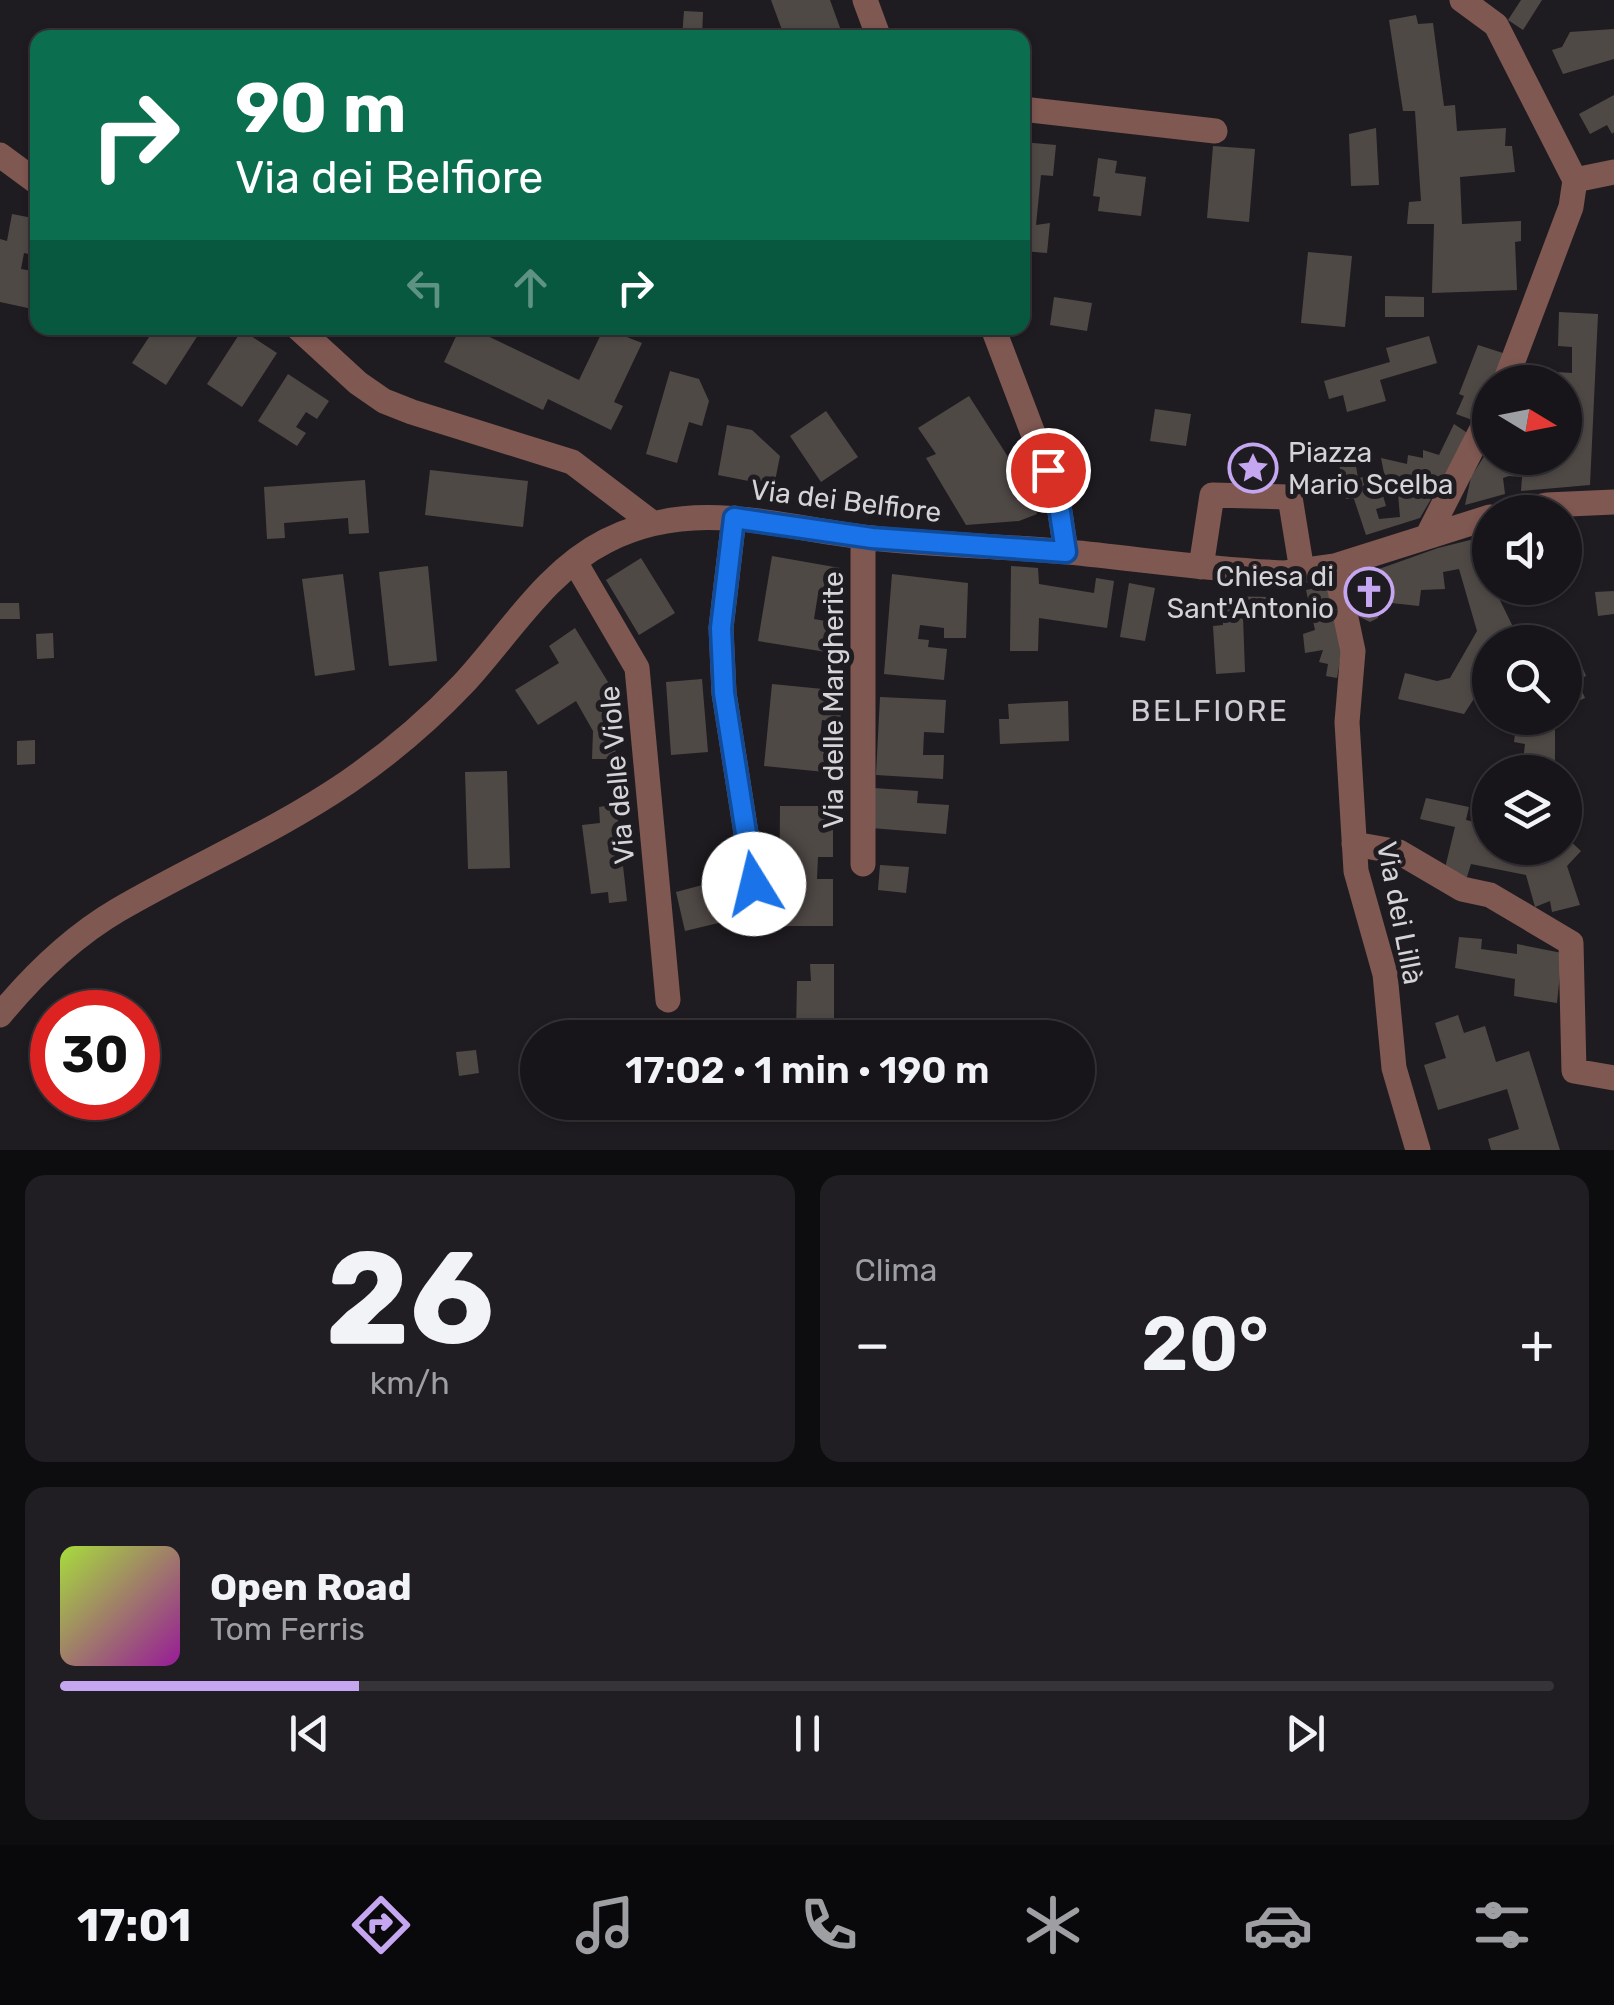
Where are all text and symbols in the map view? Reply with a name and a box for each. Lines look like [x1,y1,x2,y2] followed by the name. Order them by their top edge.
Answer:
[235,67,407,150] text: 90 m
[70,70,200,200] icon: right
[235,151,544,204] text: Via dei Belfiore
[398,260,453,315] icon: left
[503,260,558,315] icon: ahead
[608,260,663,315] icon: right
[1472,365,1582,475] north arrow
[1472,365,1582,865] map controls
[1006,428,1091,513] pin
[1288,436,1454,501] place label: Piazza Mario Scelba
[1227,442,1279,494] place icon: Piazza Mario Scelba
[1021,443,1076,498] icon: arrive
[749,473,943,529] street label: Via dei Belfiore
[1472,495,1582,605] button: sound
[1167,560,1334,625] place label: Chiesa di Sant'Antonio
[1343,566,1395,618] church icon: Chiesa di Sant'Antonio
[817,571,850,829] street label: Via delle Margherite
[1472,625,1582,735] button: search
[593,685,641,865] street label: Via delle Viole
[1131,693,1289,729] district label: BELFIORE
[1472,755,1582,865] button: layers
[702,832,806,936] position arrow
[1370,839,1430,987] street label: Via dei Lillà
[30,990,160,1120] speed limit sign: 30
[625,1047,990,1093] text: 17:02 · 1 min · 190 m
[325,1221,494,1376] text: 26
[855,1251,937,1289] text: Clima
[1141,1300,1269,1389] text: 20°
[855,1312,890,1377] text: −
[1520,1312,1554,1377] text: +
[370,1364,450,1402] text: km/h
[210,1564,412,1610] text: Open Road
[210,1610,365,1648] text: Tom Ferris
[282,1706,337,1761] icon: previous
[780,1706,835,1761] icon: pause
[1278,1706,1333,1761] icon: next
[346,1890,416,1960] icon: directions
[570,1890,640,1960] icon: music
[794,1890,864,1960] icon: phone
[1018,1890,1088,1960] icon: climate
[1243,1890,1313,1960] icon: car
[1467,1890,1537,1960] icon: filters
[77,1899,191,1952] text: 17:01

